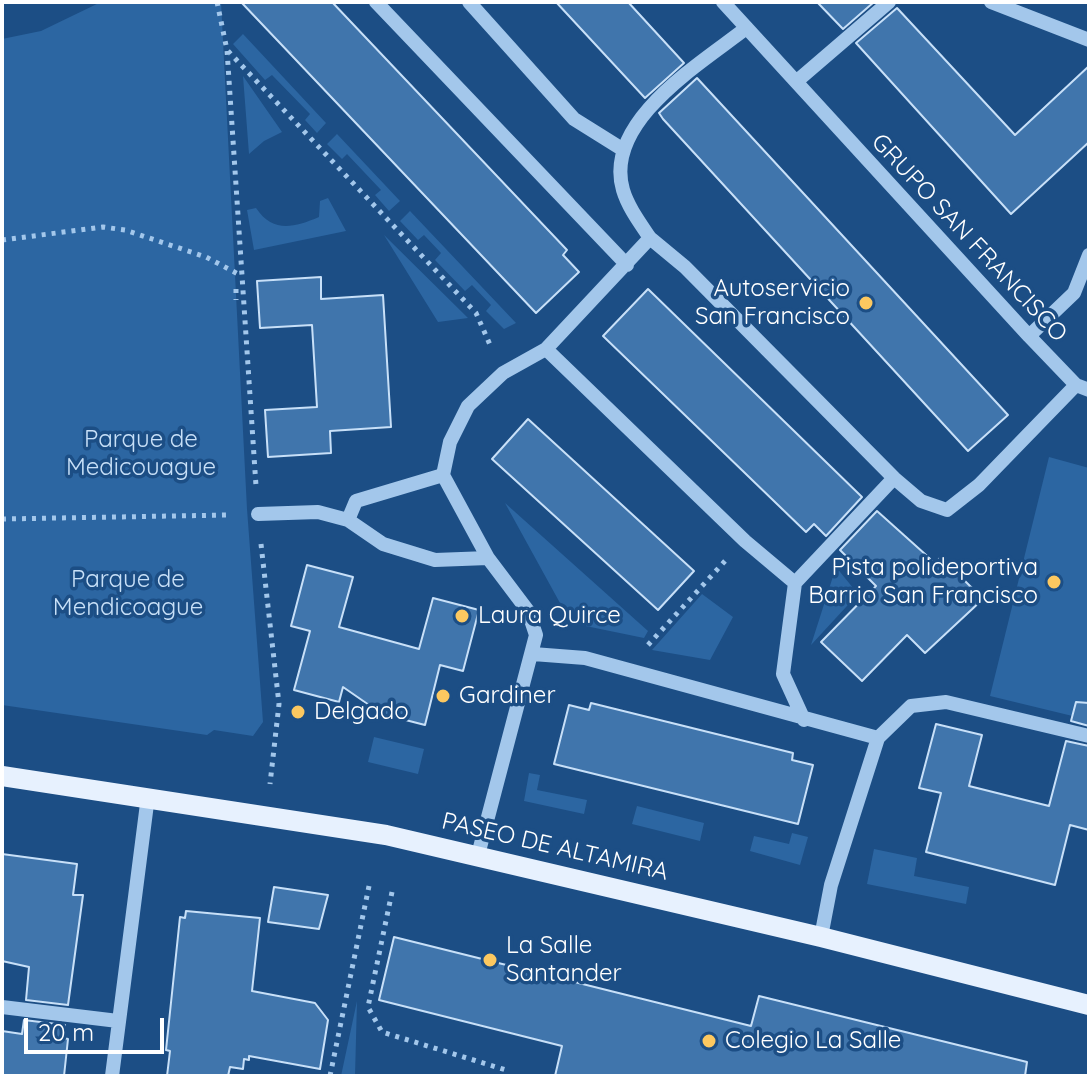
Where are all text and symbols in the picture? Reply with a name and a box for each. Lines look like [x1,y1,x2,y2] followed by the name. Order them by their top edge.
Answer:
[865,128,1073,348] street label: GRUPO SAN FRANCISCO
[695,275,850,331] place label: Autoservicio San Francisco
[857,294,875,312] marker: Autoservicio San Francisco
[66,426,216,482] park label: Parque de Medicouague
[808,554,1038,610] place label: Pista polideportiva Barrio San Francisco
[53,566,203,622] park label: Parque de Mendicoague
[1045,573,1063,591] marker: Pista polideportiva Barrio San Francisco
[478,602,621,630] place label: Laura Quirce
[453,607,471,625] marker: Laura Quirce
[459,682,556,710] place label: Gardiner
[434,687,452,705] marker: Gardiner
[314,698,409,726] place label: Delgado
[289,703,307,721] marker: Delgado
[439,807,671,887] street label: PASEO DE ALTAMIRA
[506,932,622,988] place label: La Salle Santander
[481,951,499,969] marker: La Salle Santander
[28,1002,168,1052] scale bar
[38,1017,94,1047] text: 20 m
[725,1027,901,1055] place label: Colegio La Salle
[700,1032,718,1050] marker: Colegio La Salle

